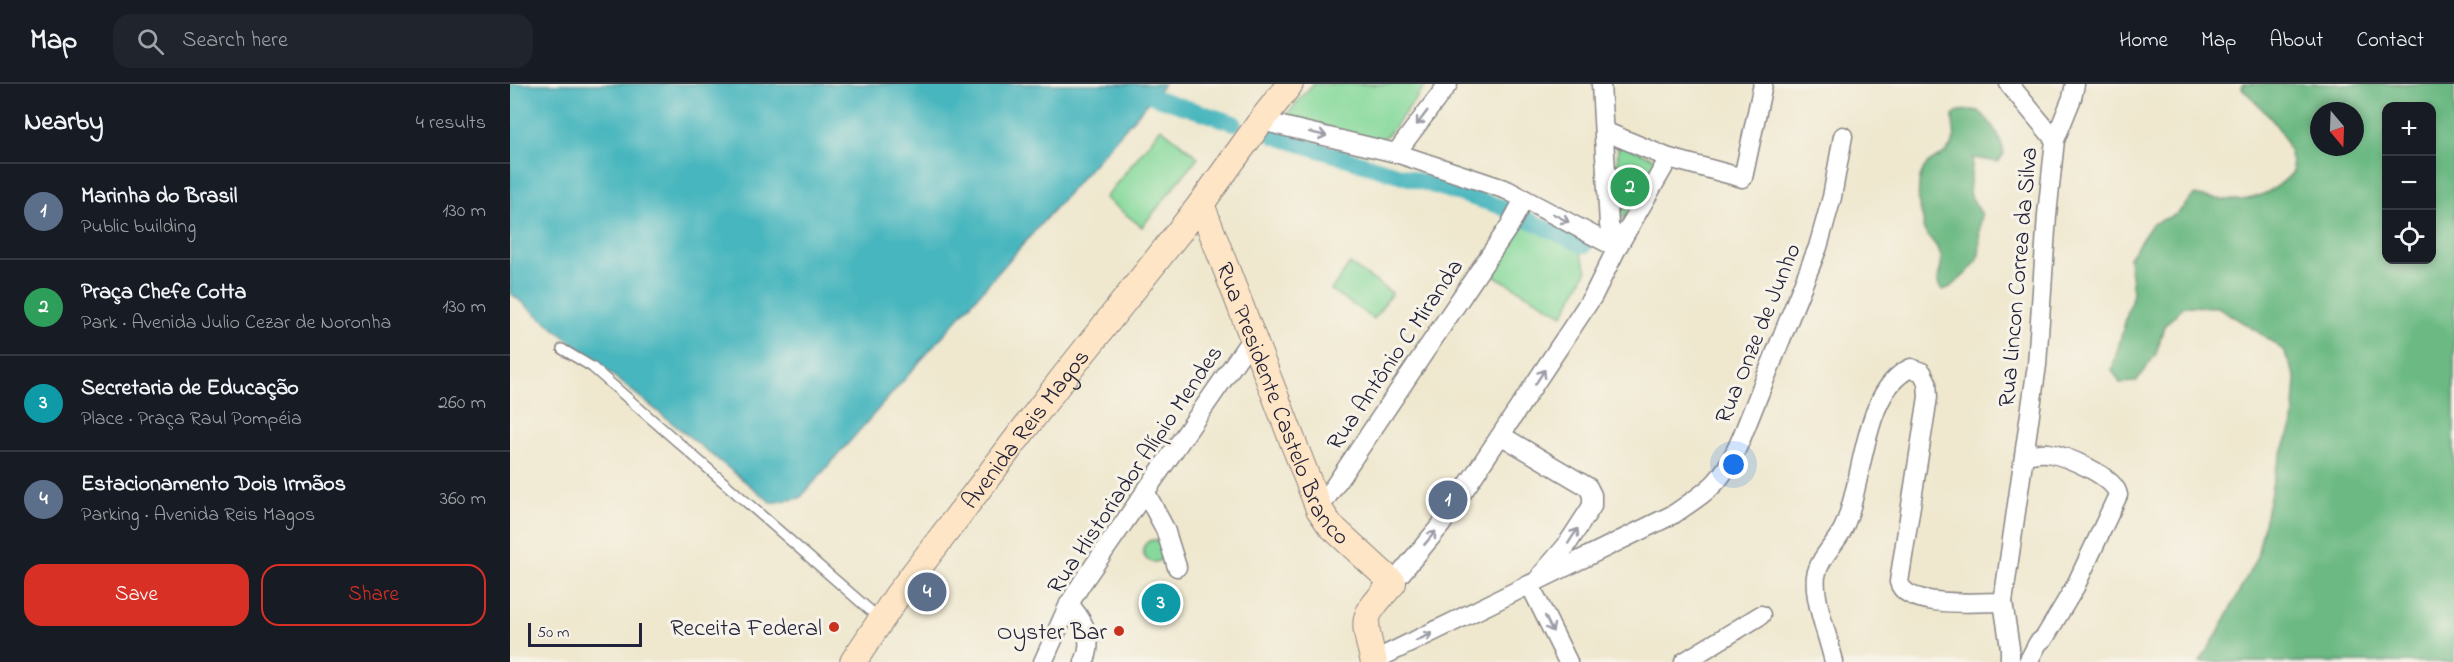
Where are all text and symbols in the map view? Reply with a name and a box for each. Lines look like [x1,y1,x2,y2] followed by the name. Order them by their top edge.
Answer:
[113,14,533,68] search box
[30,21,77,62] text: Map
[134,25,167,58] icon: search
[182,25,288,57] text: Search here
[2119,26,2168,56] text: Home
[2201,26,2236,56] text: Map
[2269,26,2323,56] text: About
[2356,26,2424,56] text: Contact
[2310,102,2364,156] north arrow
[2382,102,2436,264] map controls
[2382,102,2436,156] button: +
[24,104,103,142] text: Nearby
[416,109,486,138] text: 4 results
[1416,110,1428,126] one-way arrow
[1308,129,1327,141] one-way arrow
[1991,146,2048,409] street label: Rua Lincon Correa da Silva
[2382,156,2436,210] button: −
[1610,164,1650,210] pin: 2
[81,181,237,213] text: Marinha do Brasil
[40,197,47,226] text: 1
[442,197,486,226] text: 130 m
[2382,210,2436,264] button: locate
[81,213,196,242] text: Public building
[1551,213,1569,224] one-way arrow
[1707,239,1811,429] street label: Rua Onze de Junho
[1319,253,1473,458] street label: Rua Antônio C Miranda
[1205,258,1357,555] street label: Rua Presidente Castelo Branco
[81,277,246,309] text: Praça Chefe Cotta
[39,293,48,322] text: 2
[442,293,486,322] text: 130 m
[81,309,391,338] text: Park · Avenida Julio Cezar de Noronha
[1039,339,1233,602] street label: Rua Historiador Alípio Mendes
[954,342,1100,518] street label: Avenida Reis Magos
[1534,369,1546,385] one-way arrow
[81,373,299,405] text: Secretaria de Educação
[39,389,48,418] text: 3
[438,389,486,418] text: 260 m
[81,405,302,434] text: Place · Praça Raul Pompéia
[1719,450,1748,479] your location
[81,469,346,501] text: Estacionamento Dois Irmãos
[1428,478,1468,522] pin: 1
[39,485,48,514] text: 4
[440,485,486,514] text: 360 m
[81,501,315,530] text: Parking · Avenida Reis Magos
[1567,528,1579,544] one-way arrow
[1424,530,1437,546] one-way arrow
[24,564,249,626] button: Save
[261,564,486,626] button: Share
[908,570,946,614] pin: 4
[1142,580,1180,626] pin: 3
[670,612,822,647] place label: Receita Federal
[1543,614,1555,632] one-way arrow
[997,616,1108,652] place label: Oyster Bar
[528,620,642,648] scale bar
[827,620,841,634] marker: Receita Federal
[537,621,569,645] text: 50 m
[1112,624,1126,638] marker: Oyster Bar
[1415,631,1433,643] one-way arrow

